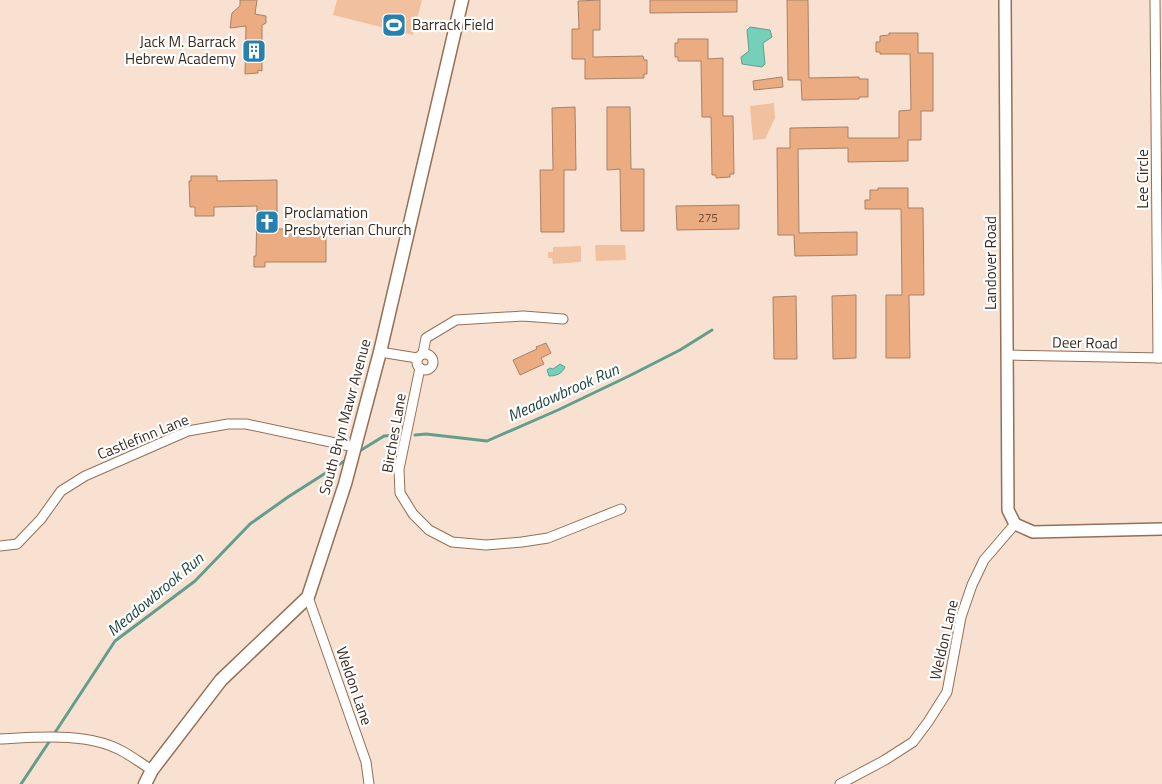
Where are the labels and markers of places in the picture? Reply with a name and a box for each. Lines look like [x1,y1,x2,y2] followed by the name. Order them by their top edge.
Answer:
[381,12,407,38] sports icon: Barrack Field
[412,13,494,36] place label: Barrack Field
[125,30,236,70] place label: Jack M. Barrack Hebrew Academy
[241,38,267,64] building icon: Jack M. Barrack Hebrew Academy
[284,201,412,241] place label: Proclamation Presbyterian Church
[254,209,280,235] church icon: Proclamation Presbyterian Church

